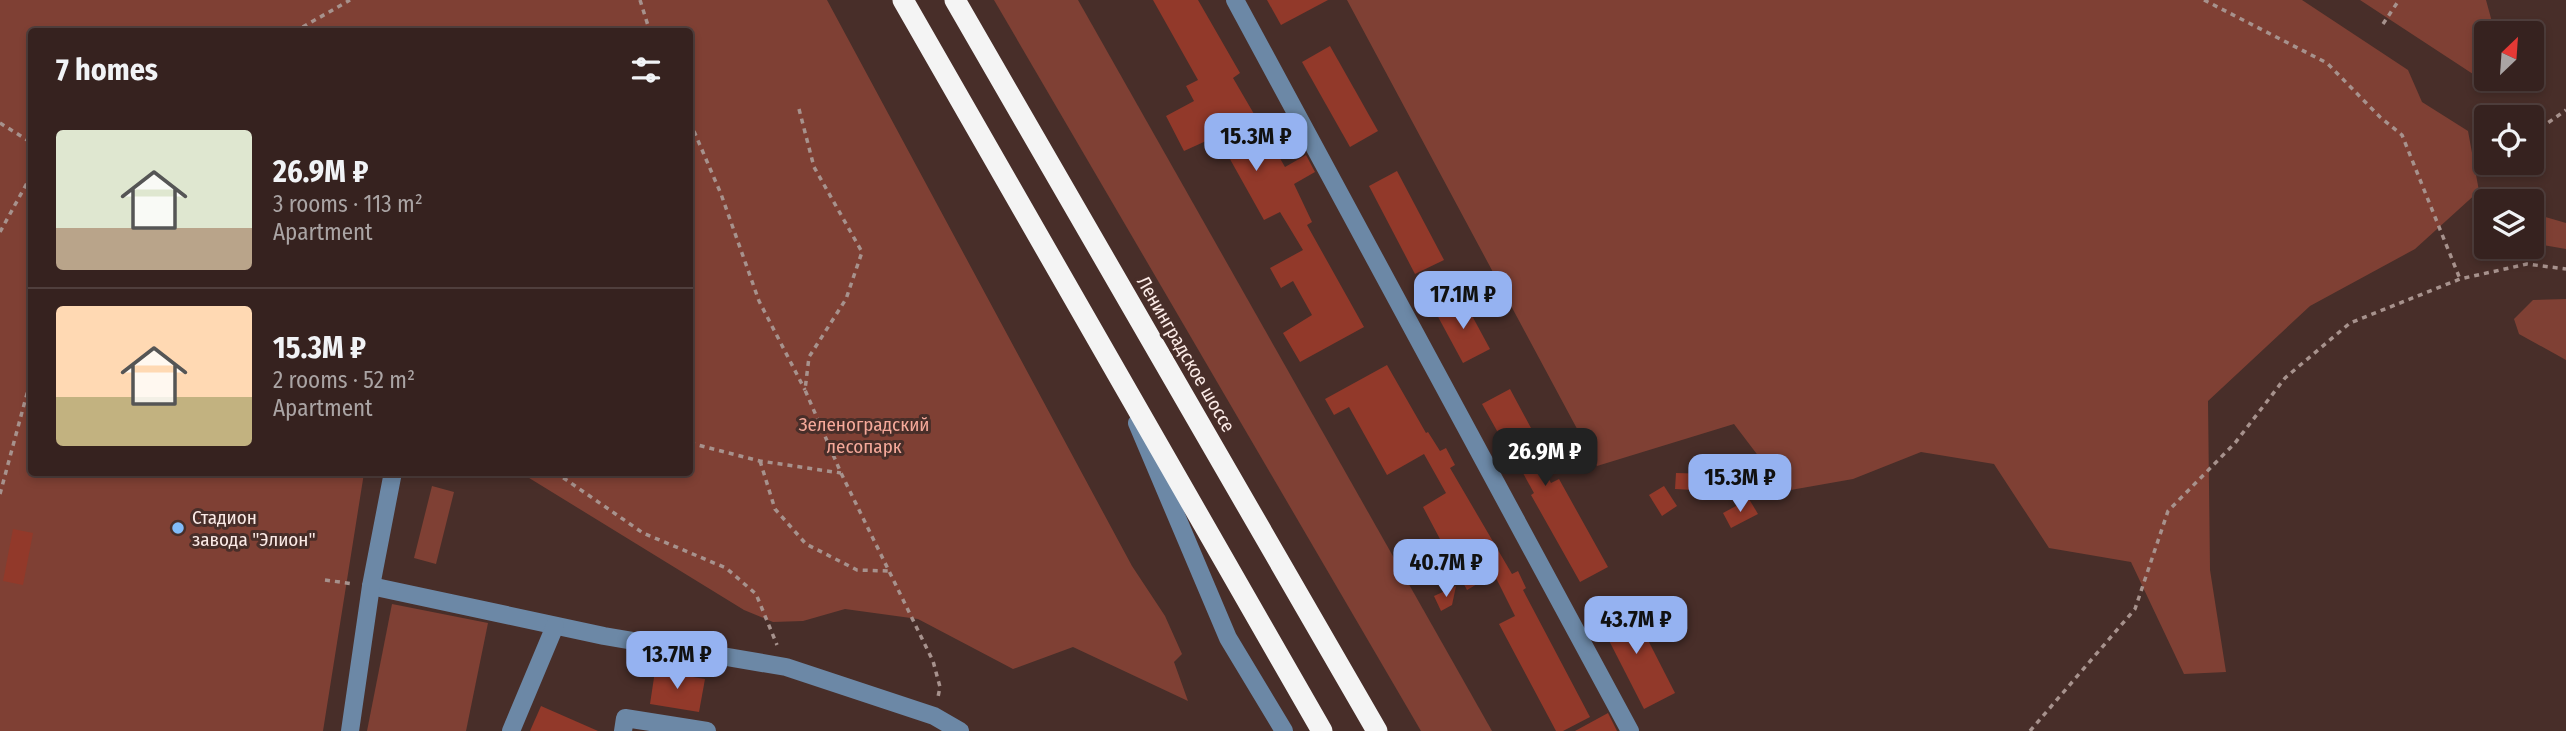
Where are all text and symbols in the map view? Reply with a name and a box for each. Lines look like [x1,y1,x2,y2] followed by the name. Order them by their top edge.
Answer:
[2474,21,2544,91] north arrow
[2474,21,2544,259] map controls
[627,51,665,89] icon: filters
[56,52,158,88] text: 7 homes
[2474,105,2544,175] button: locate
[1191,114,1321,173] pin: 15.3M ₽
[1220,122,1292,150] text: 15.3M ₽
[273,154,368,190] text: 26.9M ₽
[112,158,196,242] icon: home
[2474,189,2544,259] button: layers
[273,190,423,218] text: 3 rooms · 113 m²
[273,218,373,246] text: Apartment
[1132,272,1240,436] street label: Ленинградское шоссе
[1398,272,1528,331] pin: 17.1M ₽
[1430,280,1496,308] text: 17.1M ₽
[273,330,366,366] text: 15.3M ₽
[112,334,196,418] icon: home
[273,366,415,394] text: 2 rooms · 52 m²
[273,394,373,422] text: Apartment
[798,413,930,458] park label: Зеленоградский лесопарк
[1480,428,1610,488] pin: 26.9M ₽
[1508,437,1582,465] text: 26.9M ₽
[1675,454,1805,514] pin: 15.3M ₽
[1704,463,1776,491] text: 15.3M ₽
[192,506,316,551] place label: Стадион завода "Элион"
[170,520,186,536] marker: Стадион завода "Элион"
[1381,540,1511,599] pin: 40.7M ₽
[1409,548,1483,576] text: 40.7M ₽
[1571,596,1701,656] pin: 43.7M ₽
[1600,605,1672,633] text: 43.7M ₽
[612,632,742,691] pin: 13.7M ₽
[642,640,712,668] text: 13.7M ₽

